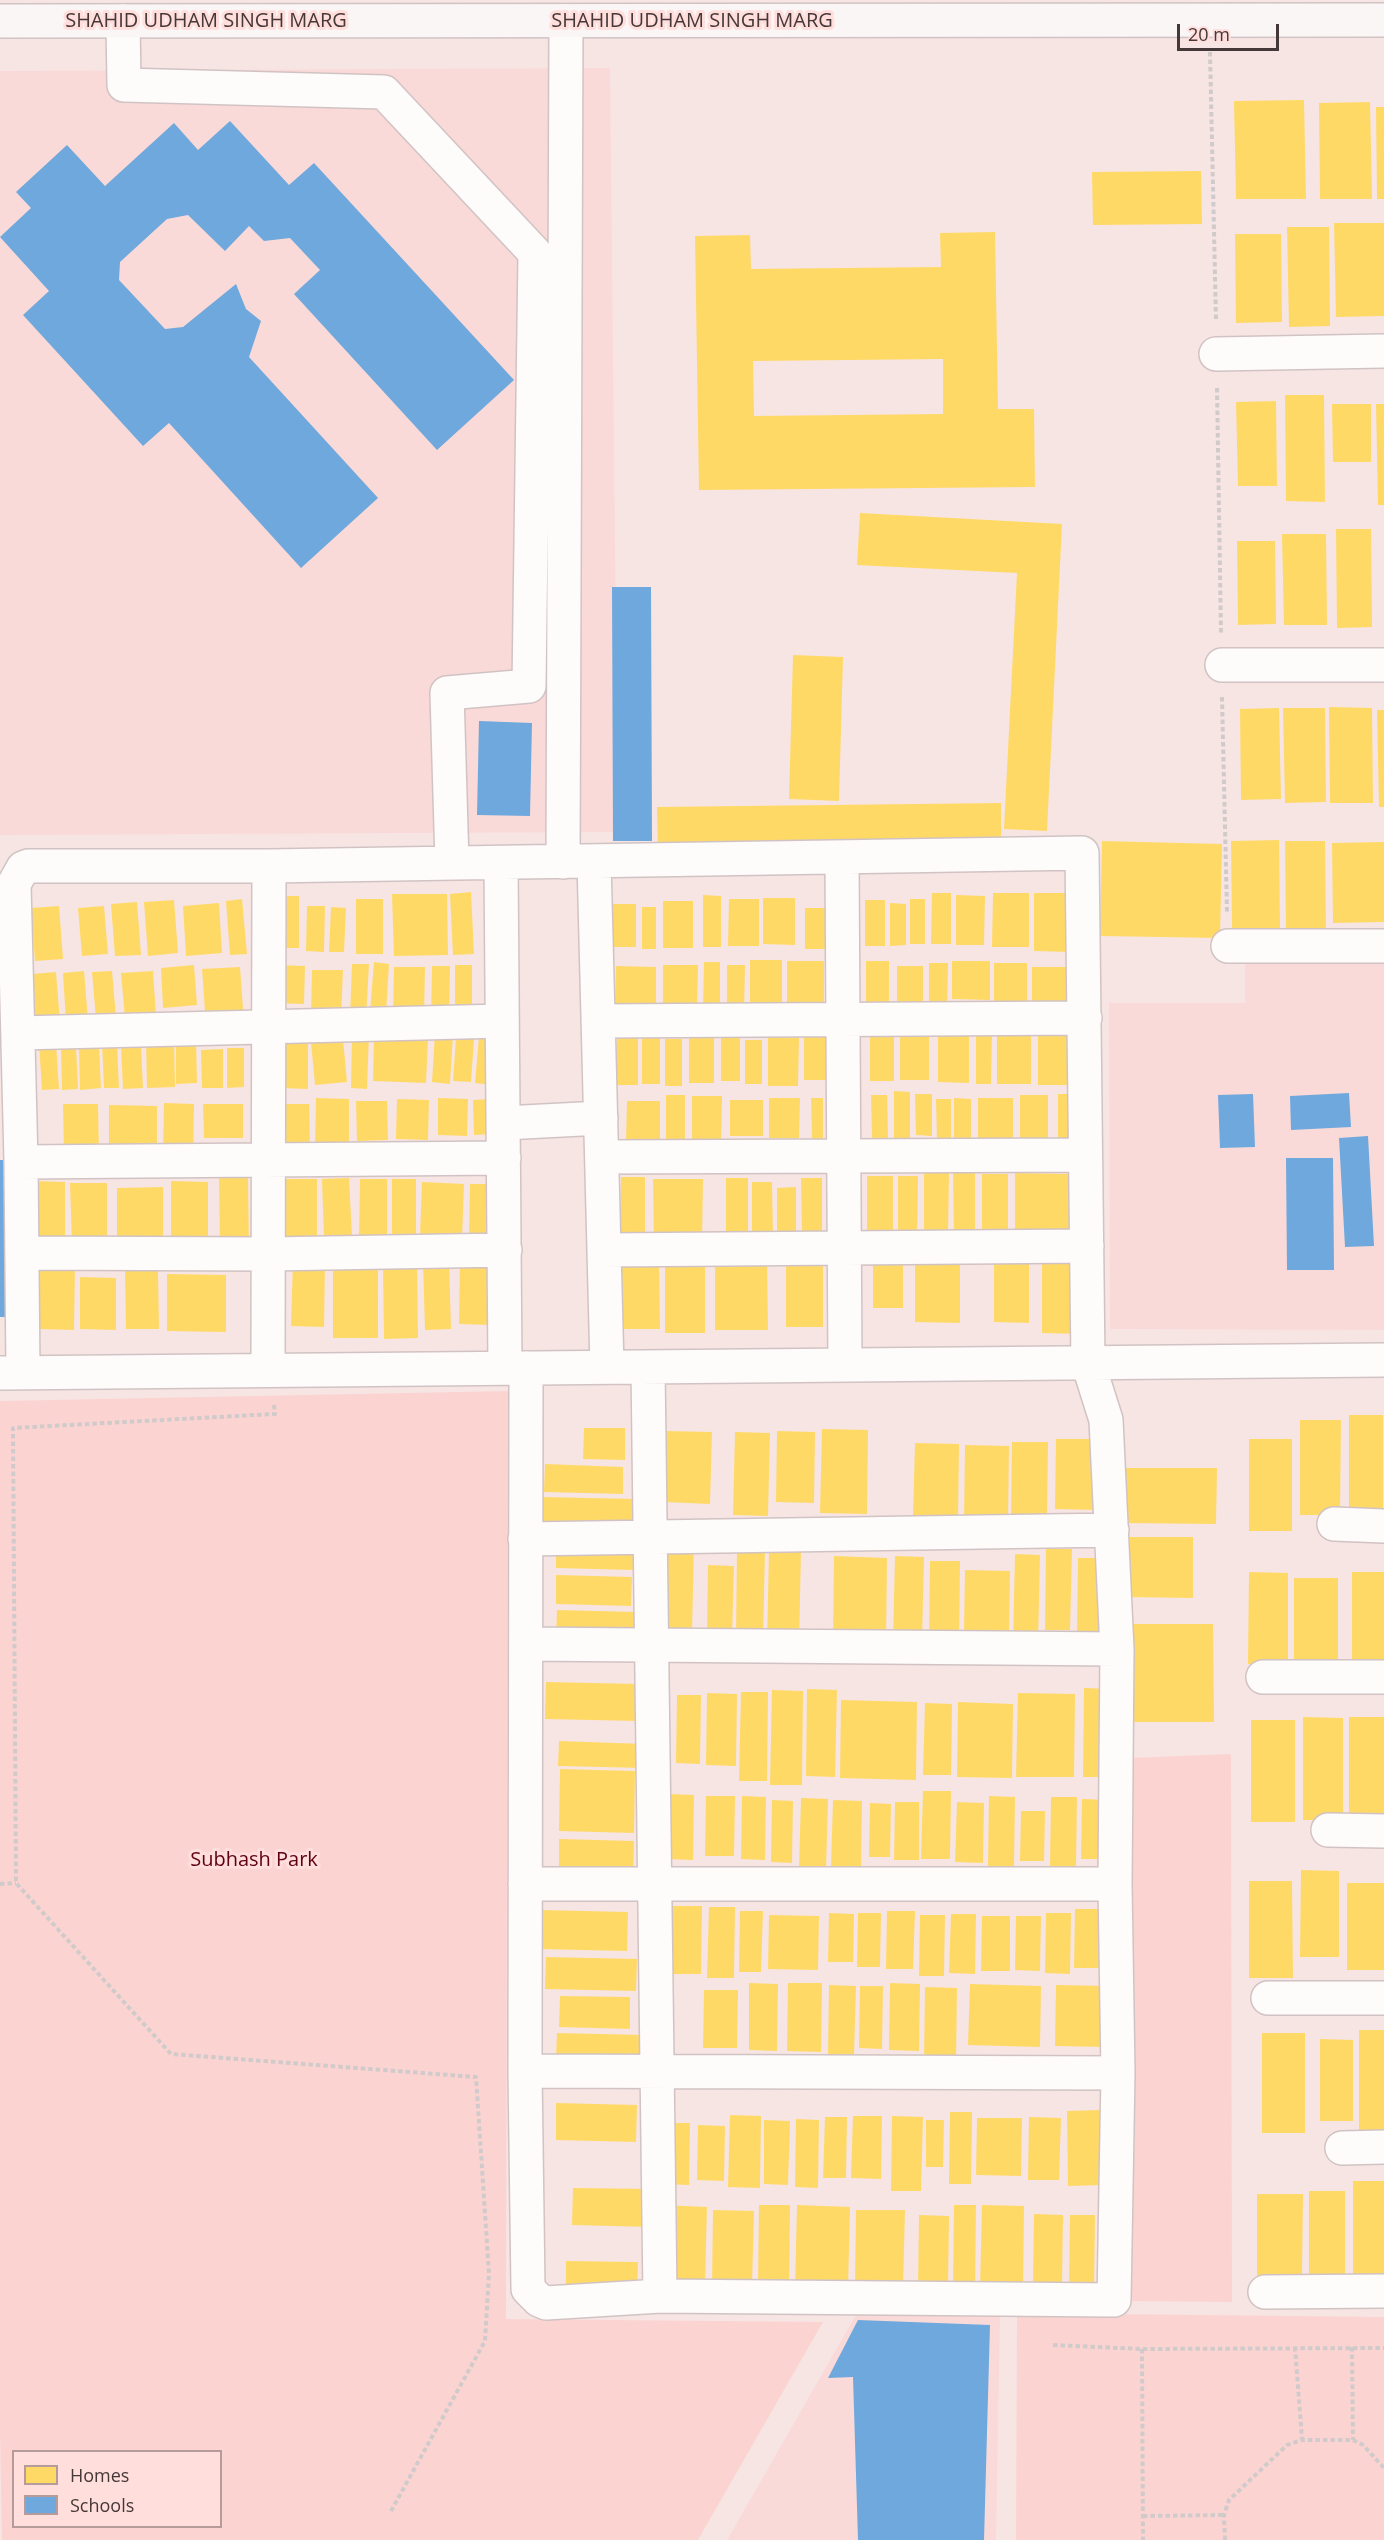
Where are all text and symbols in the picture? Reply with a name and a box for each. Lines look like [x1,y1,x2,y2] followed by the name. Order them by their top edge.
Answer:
[65,9,347,33] street label: SHAHID UDHAM SINGH MARG
[551,9,833,33] street label: SHAHID UDHAM SINGH MARG
[1180,12,1282,50] scale bar
[1188,22,1230,46] text: 20 m
[190,1848,318,1872] park label: Subhash Park
[12,2450,222,2528] legend
[70,2463,129,2487] text: Homes
[70,2493,134,2517] text: Schools

